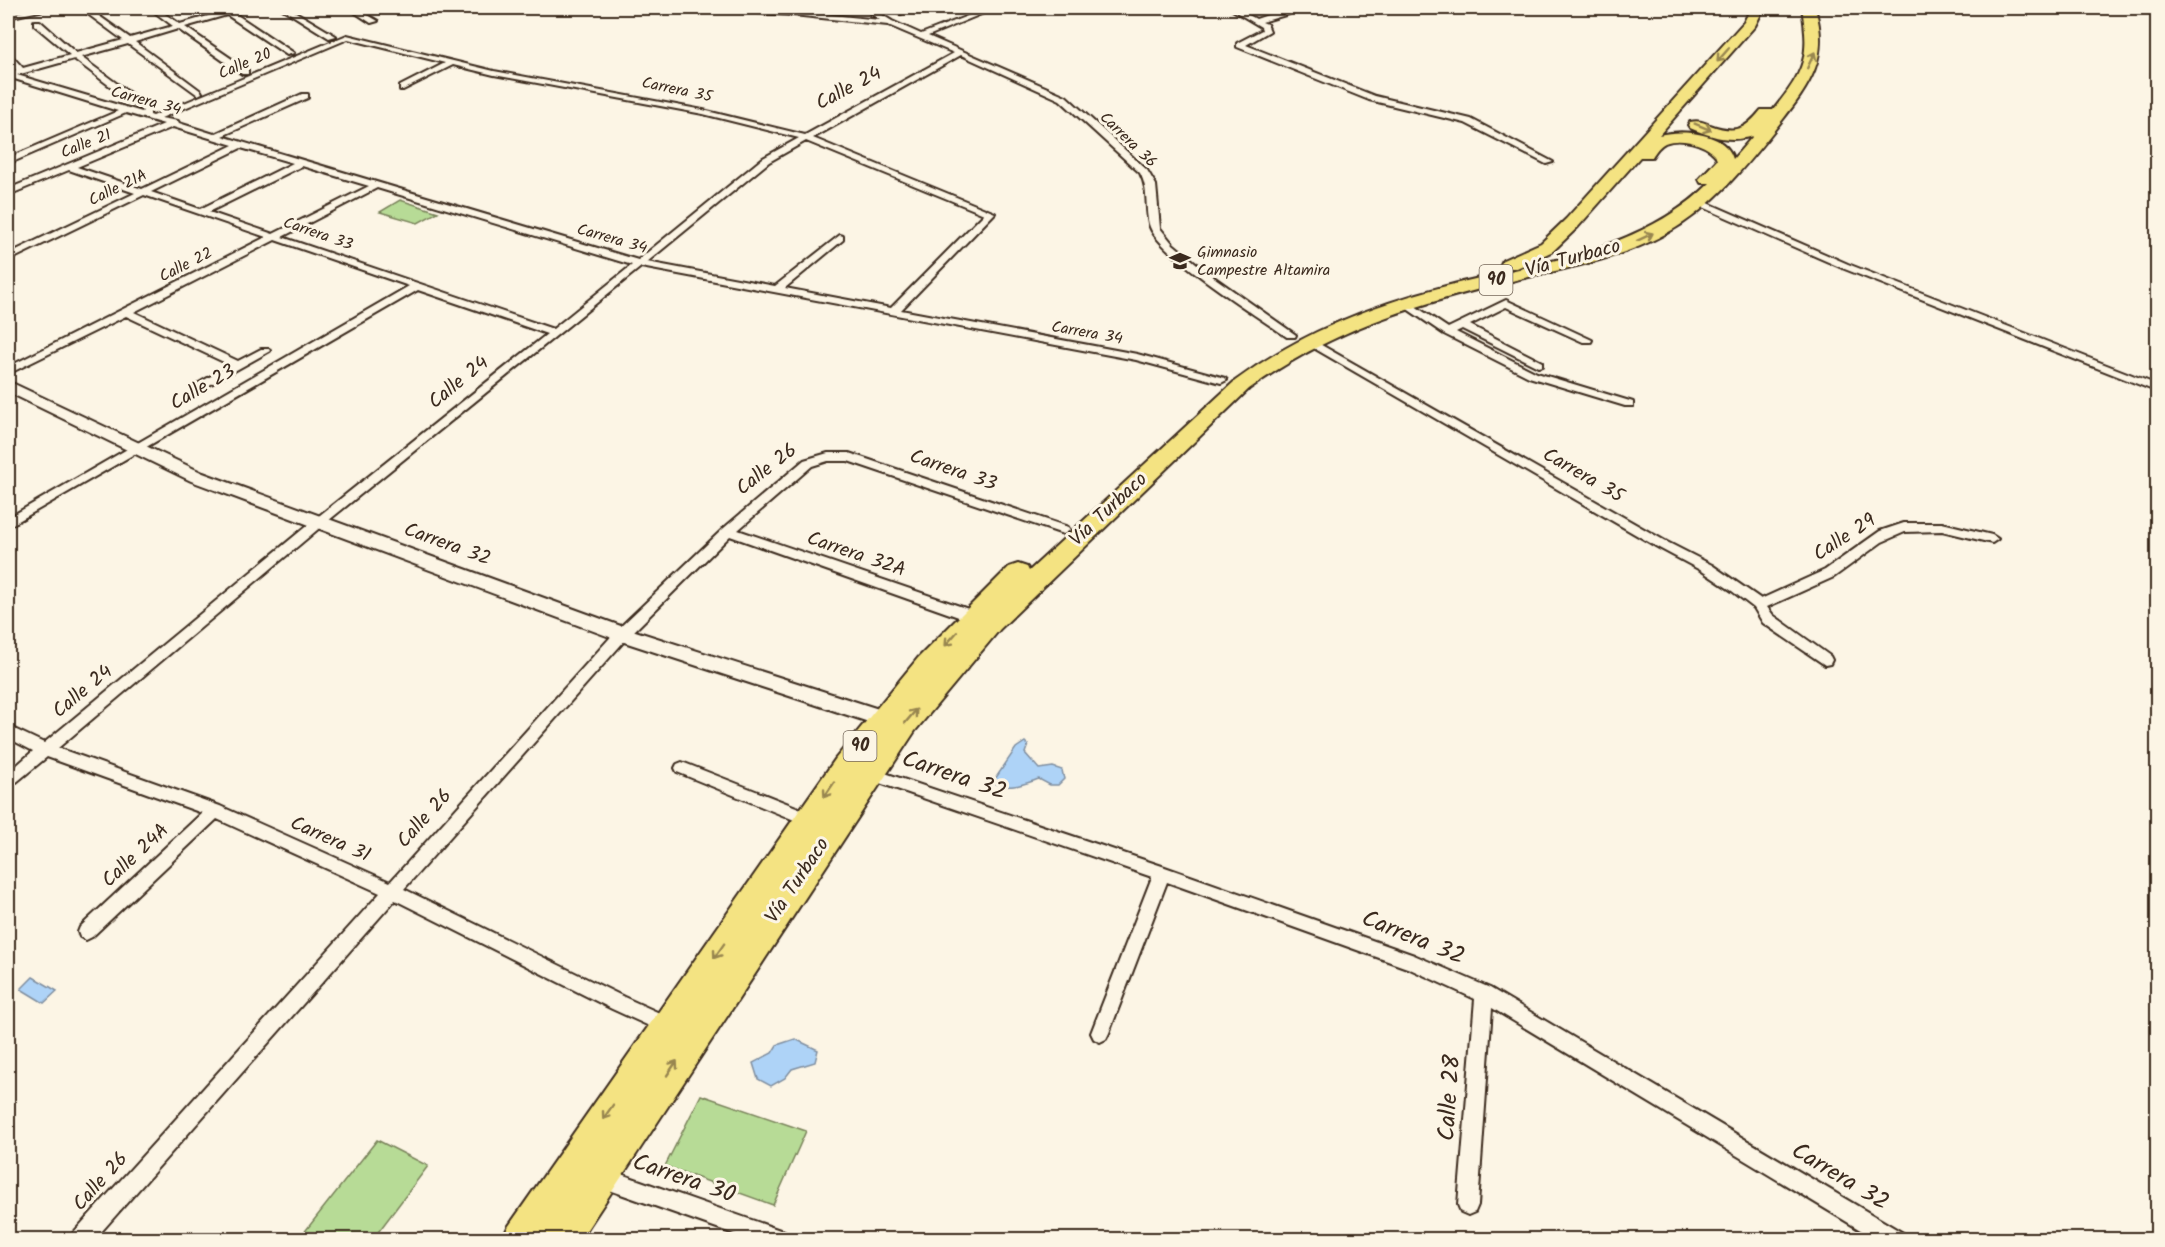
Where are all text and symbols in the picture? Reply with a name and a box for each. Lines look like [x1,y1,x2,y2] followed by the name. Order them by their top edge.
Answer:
[214,42,276,86] street label: Calle 20
[1716,47,1730,62] one-way arrow
[1806,52,1817,70] one-way arrow
[810,58,888,120] street label: Calle 24
[639,70,716,110] street label: Carrera 35
[108,80,184,122] street label: Carrera 34
[1093,106,1163,174] street label: Carrera 36
[1694,122,1712,133] one-way arrow
[57,123,115,165] street label: Calle 21
[84,163,152,213] street label: Calle 21A
[280,210,356,258] street label: Carrera 33
[574,217,650,261] street label: Carrera 34
[1636,230,1654,242] one-way arrow
[1522,231,1624,287] street label: Vía Turbaco
[1197,240,1330,283] place label: Gimnasio Campestre Altamira
[155,241,217,289] street label: Calle 22
[1168,249,1192,273] school or university icon: Gimnasio Campestre Altamira
[1480,265,1512,295] road number: 90
[1049,314,1125,352] street label: Carrera 34
[421,348,497,418] street label: Calle 24
[164,356,242,420] street label: Calle 23
[729,436,805,504] street label: Calle 26
[1536,440,1631,513] street label: Carrera 35
[905,441,1001,501] street label: Carrera 33
[1062,465,1156,555] street label: Vía Turbaco
[1807,506,1883,570] street label: Calle 29
[399,514,495,576] street label: Carrera 32
[802,523,910,587] street label: Carrera 32A
[944,631,958,646] one-way arrow
[46,657,120,727] street label: Calle 24
[904,709,918,724] one-way arrow
[844,731,876,761] road number: 90
[896,740,1012,812] street label: Carrera 32
[389,782,461,856] street label: Calle 26
[823,782,835,798] one-way arrow
[285,808,375,872] street label: Carrera 31
[95,816,177,896] street label: Calle 24A
[757,832,839,930] street label: Vía Turbaco
[1355,900,1471,976] street label: Carrera 32
[713,943,725,959] one-way arrow
[1428,1053,1472,1142] street label: Calle 28
[665,1060,678,1077] one-way arrow
[602,1103,614,1119] one-way arrow
[1783,1132,1897,1222] street label: Carrera 32
[627,1143,741,1215] street label: Carrera 30
[65,1145,137,1219] street label: Calle 26

